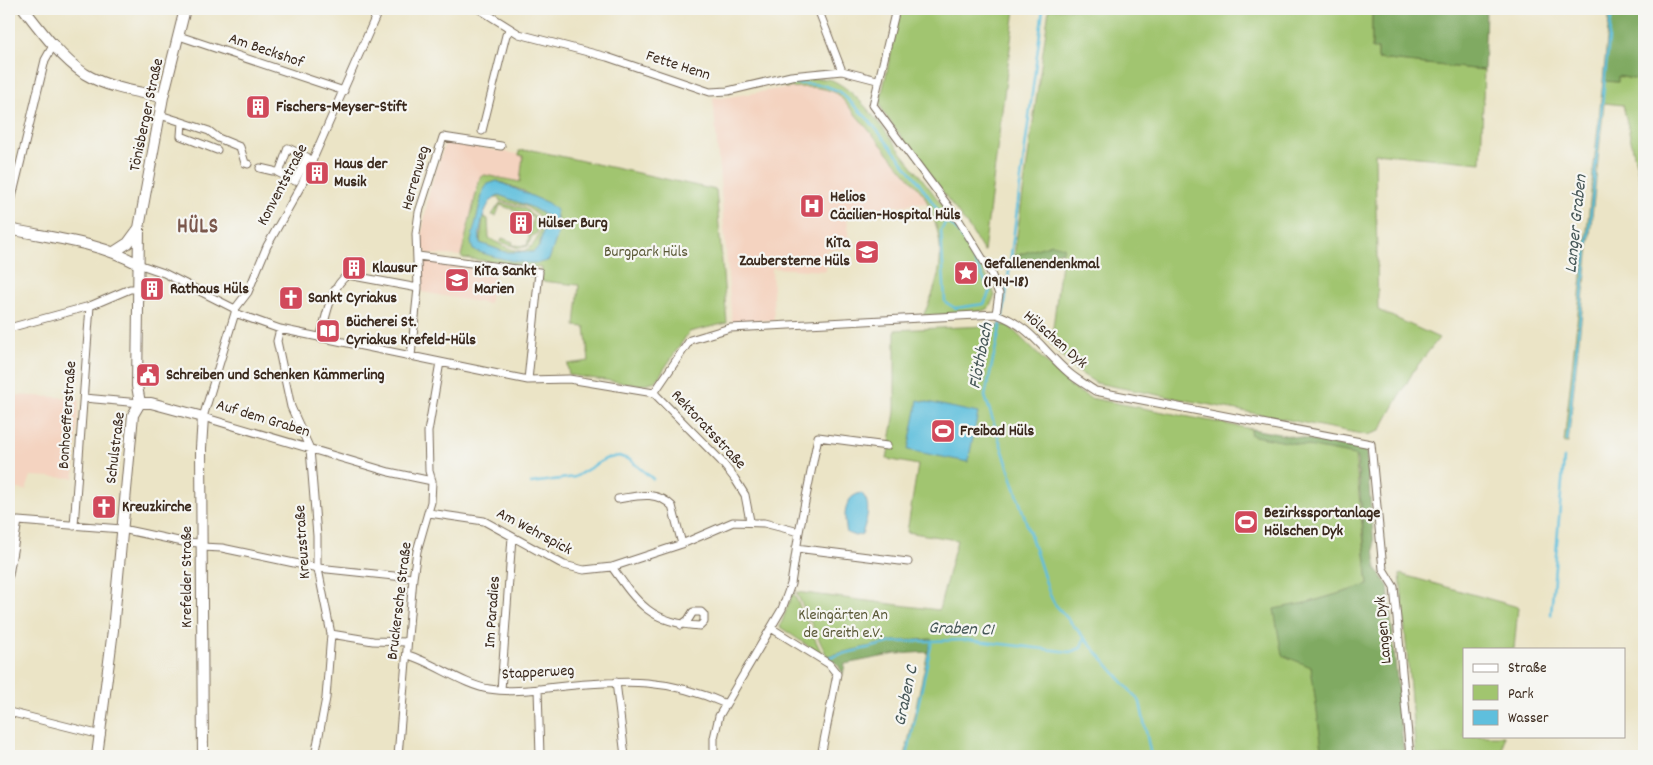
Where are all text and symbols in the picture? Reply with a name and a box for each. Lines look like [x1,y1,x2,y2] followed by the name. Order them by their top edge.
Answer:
[225,27,307,75] street label: Am Beckshof
[643,45,713,87] street label: Fette Henn
[124,56,170,174] street label: Tönisberger Straße
[245,94,271,120] building icon: Fischers-Meyser-Stift
[276,96,407,119] place label: Fischers-Meyser-Stift
[252,140,314,230] street label: Konventstraße
[396,143,436,213] street label: Herrenweg
[334,153,389,194] place label: Haus der Musik
[304,160,330,186] building icon: Haus der Musik
[1559,173,1595,275] water label: Langer Graben
[830,186,961,227] place label: Helios Cäcilien-Hospital Hüls
[799,193,825,219] hospital icon: Helios Cäcilien-Hospital Hüls
[508,210,534,236] building icon: Hülser Burg
[538,212,608,235] place label: Hülser Burg
[177,213,219,243] district label: HÜLS
[739,232,851,273] place label: KiTa Zaubersterne Hüls
[854,239,880,265] school or university icon: KiTa Zaubersterne Hüls
[604,241,688,264] park label: Burgpark Hüls
[984,253,1100,294] place label: Gefallenendenkmal (1914-18)
[341,255,367,281] building icon: Klausur
[372,257,418,280] place label: Klausur
[474,260,536,301] place label: KiTa Sankt Marien
[953,260,979,286] place icon: Gefallenendenkmal (1914-18)
[444,267,470,293] school or university icon: KiTa Sankt Marien
[139,276,165,302] building icon: Rathaus Hüls
[170,278,249,301] place label: Rathaus Hüls
[278,285,304,311] church icon: Sankt Cyriakus
[308,287,397,310] place label: Sankt Cyriakus
[1018,305,1092,375] street label: Hölschen Dyk
[346,311,476,352] place label: Bücherei St. Cyriakus Krefeld-Hüls
[315,318,341,344] library icon: Bücherei St. Cyriakus Krefeld-Hüls
[963,320,1001,391] water label: Flöthbach
[53,360,83,470] street label: Bonhoefferstraße
[135,362,161,388] public building icon: Schreiben und Schenken Kämmerling
[166,364,385,387] place label: Schreiben und Schenken Kämmerling
[665,385,751,475] street label: Rektoratsstraße
[213,394,313,444] street label: Auf dem Graben
[100,411,132,485] street label: Schulstraße
[930,418,956,444] sports icon: Freibad Hüls
[960,420,1035,443] place label: Freibad Hüls
[91,494,117,520] church icon: Kreuzkirche
[122,496,192,519] place label: Kreuzkirche
[492,502,576,562] street label: Am Wehrspick
[1264,502,1380,543] place label: Bezirkssportanlage Hölschen Dyk
[289,504,317,580] street label: Kreuzstraße
[1233,509,1259,535] sports icon: Bezirkssportanlage Hölschen Dyk
[176,526,199,628] street label: Krefelder Straße
[381,541,419,661] street label: Bruckersche Straße
[479,575,507,649] street label: Im Paradies
[1370,595,1398,665] street label: Langen Dyk
[798,604,888,645] park label: Kleingärten An de Greith e.V.
[928,616,996,644] water label: Graben C1
[1463,648,1626,738] legend
[1508,658,1547,680] text: Straße
[501,660,575,686] street label: Stapperweg
[888,662,926,729] water label: Graben C
[1508,684,1534,706] text: Park
[1508,708,1549,730] text: Wasser

